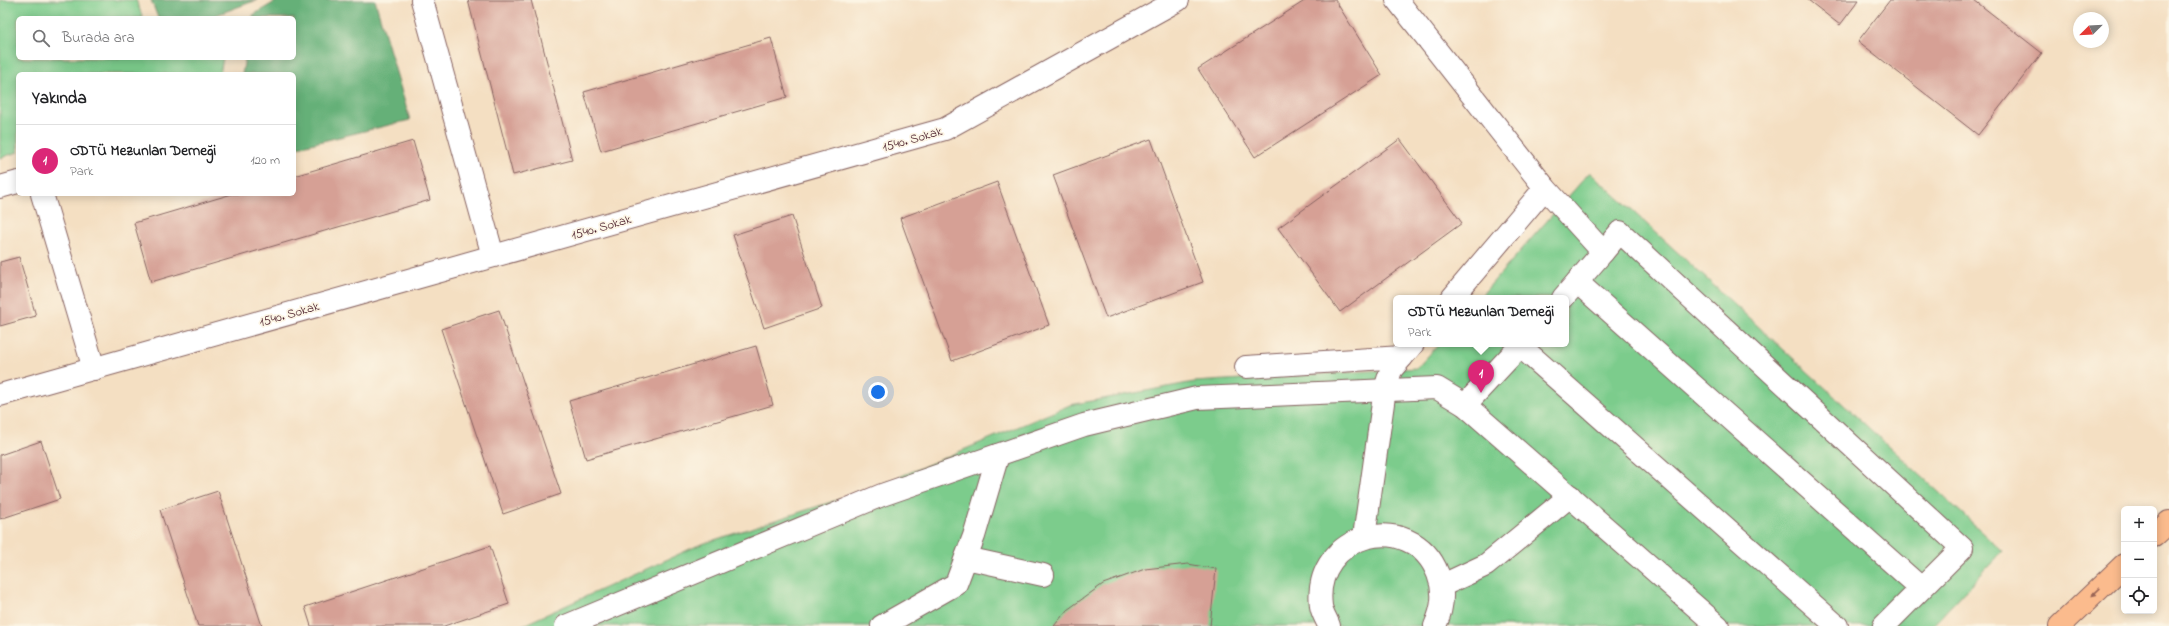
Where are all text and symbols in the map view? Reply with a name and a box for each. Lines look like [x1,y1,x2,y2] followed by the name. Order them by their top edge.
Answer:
[2073,12,2109,48] north arrow
[16,16,296,60] search box
[30,27,52,49] icon: search
[62,27,135,49] text: Burada ara
[32,86,87,111] text: Yakında
[880,122,945,157] street label: 1540. Sokak
[70,140,216,162] text: ODTÜ Mezunları Derneği
[43,151,47,170] text: 1
[250,151,280,170] text: 120 m
[70,162,94,181] text: Park
[569,210,634,245] street label: 1540. Sokak
[1393,295,1569,347] popup
[257,297,322,332] street label: 1540. Sokak
[1408,301,1554,323] text: ODTÜ Mezunları Derneği
[1408,323,1431,342] text: Park
[1468,360,1494,393] pin: 1
[868,382,888,402] your location
[2121,506,2157,614] map controls
[2121,506,2157,542] button: +
[2121,542,2157,578] button: −
[2121,578,2157,614] button: locate
[2091,587,2101,597] one-way arrow

